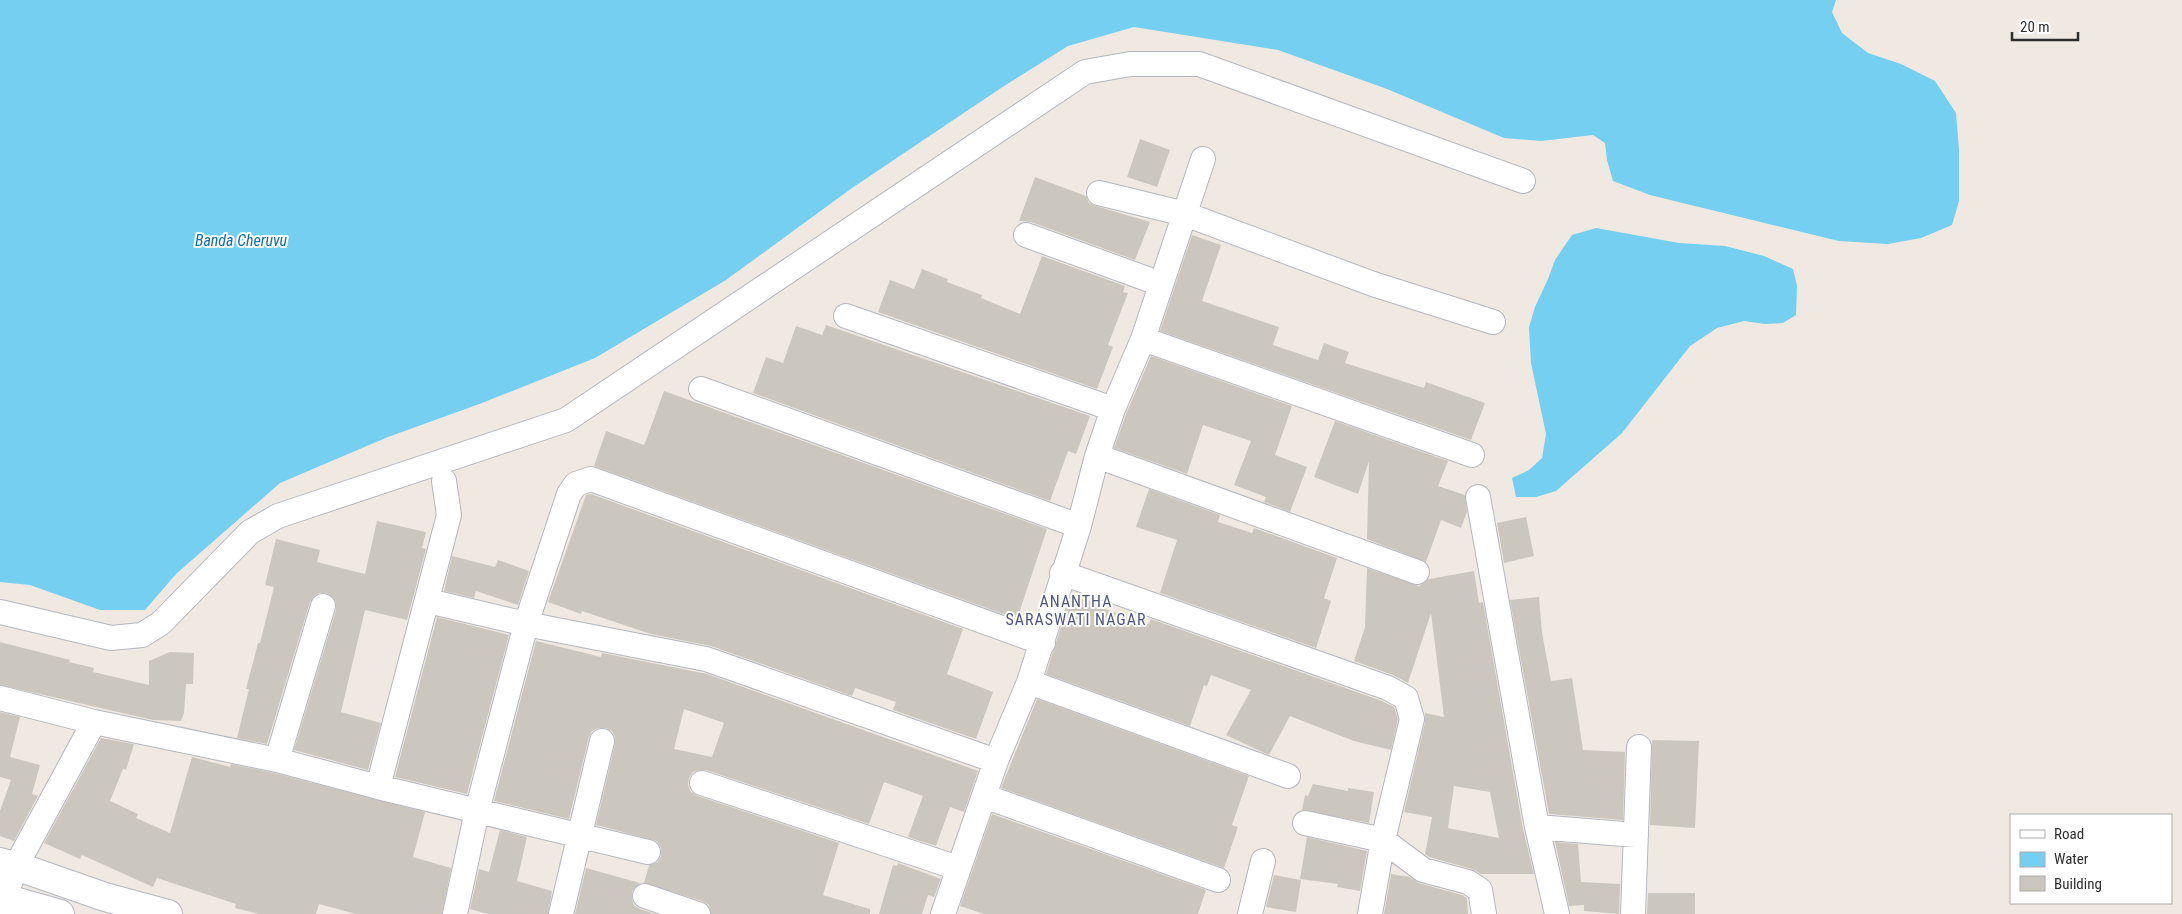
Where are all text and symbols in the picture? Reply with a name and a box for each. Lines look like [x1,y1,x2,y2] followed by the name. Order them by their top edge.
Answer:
[2012,10,2078,42] scale bar
[2020,18,2050,36] text: 20 m
[195,231,288,250] water label: Banda Cheruvu
[1006,592,1146,629] district label: ANANTHA SARASWATI NAGAR
[2010,814,2172,904] legend
[2054,825,2084,843] text: Road
[2054,850,2089,868] text: Water
[2054,875,2102,893] text: Building

